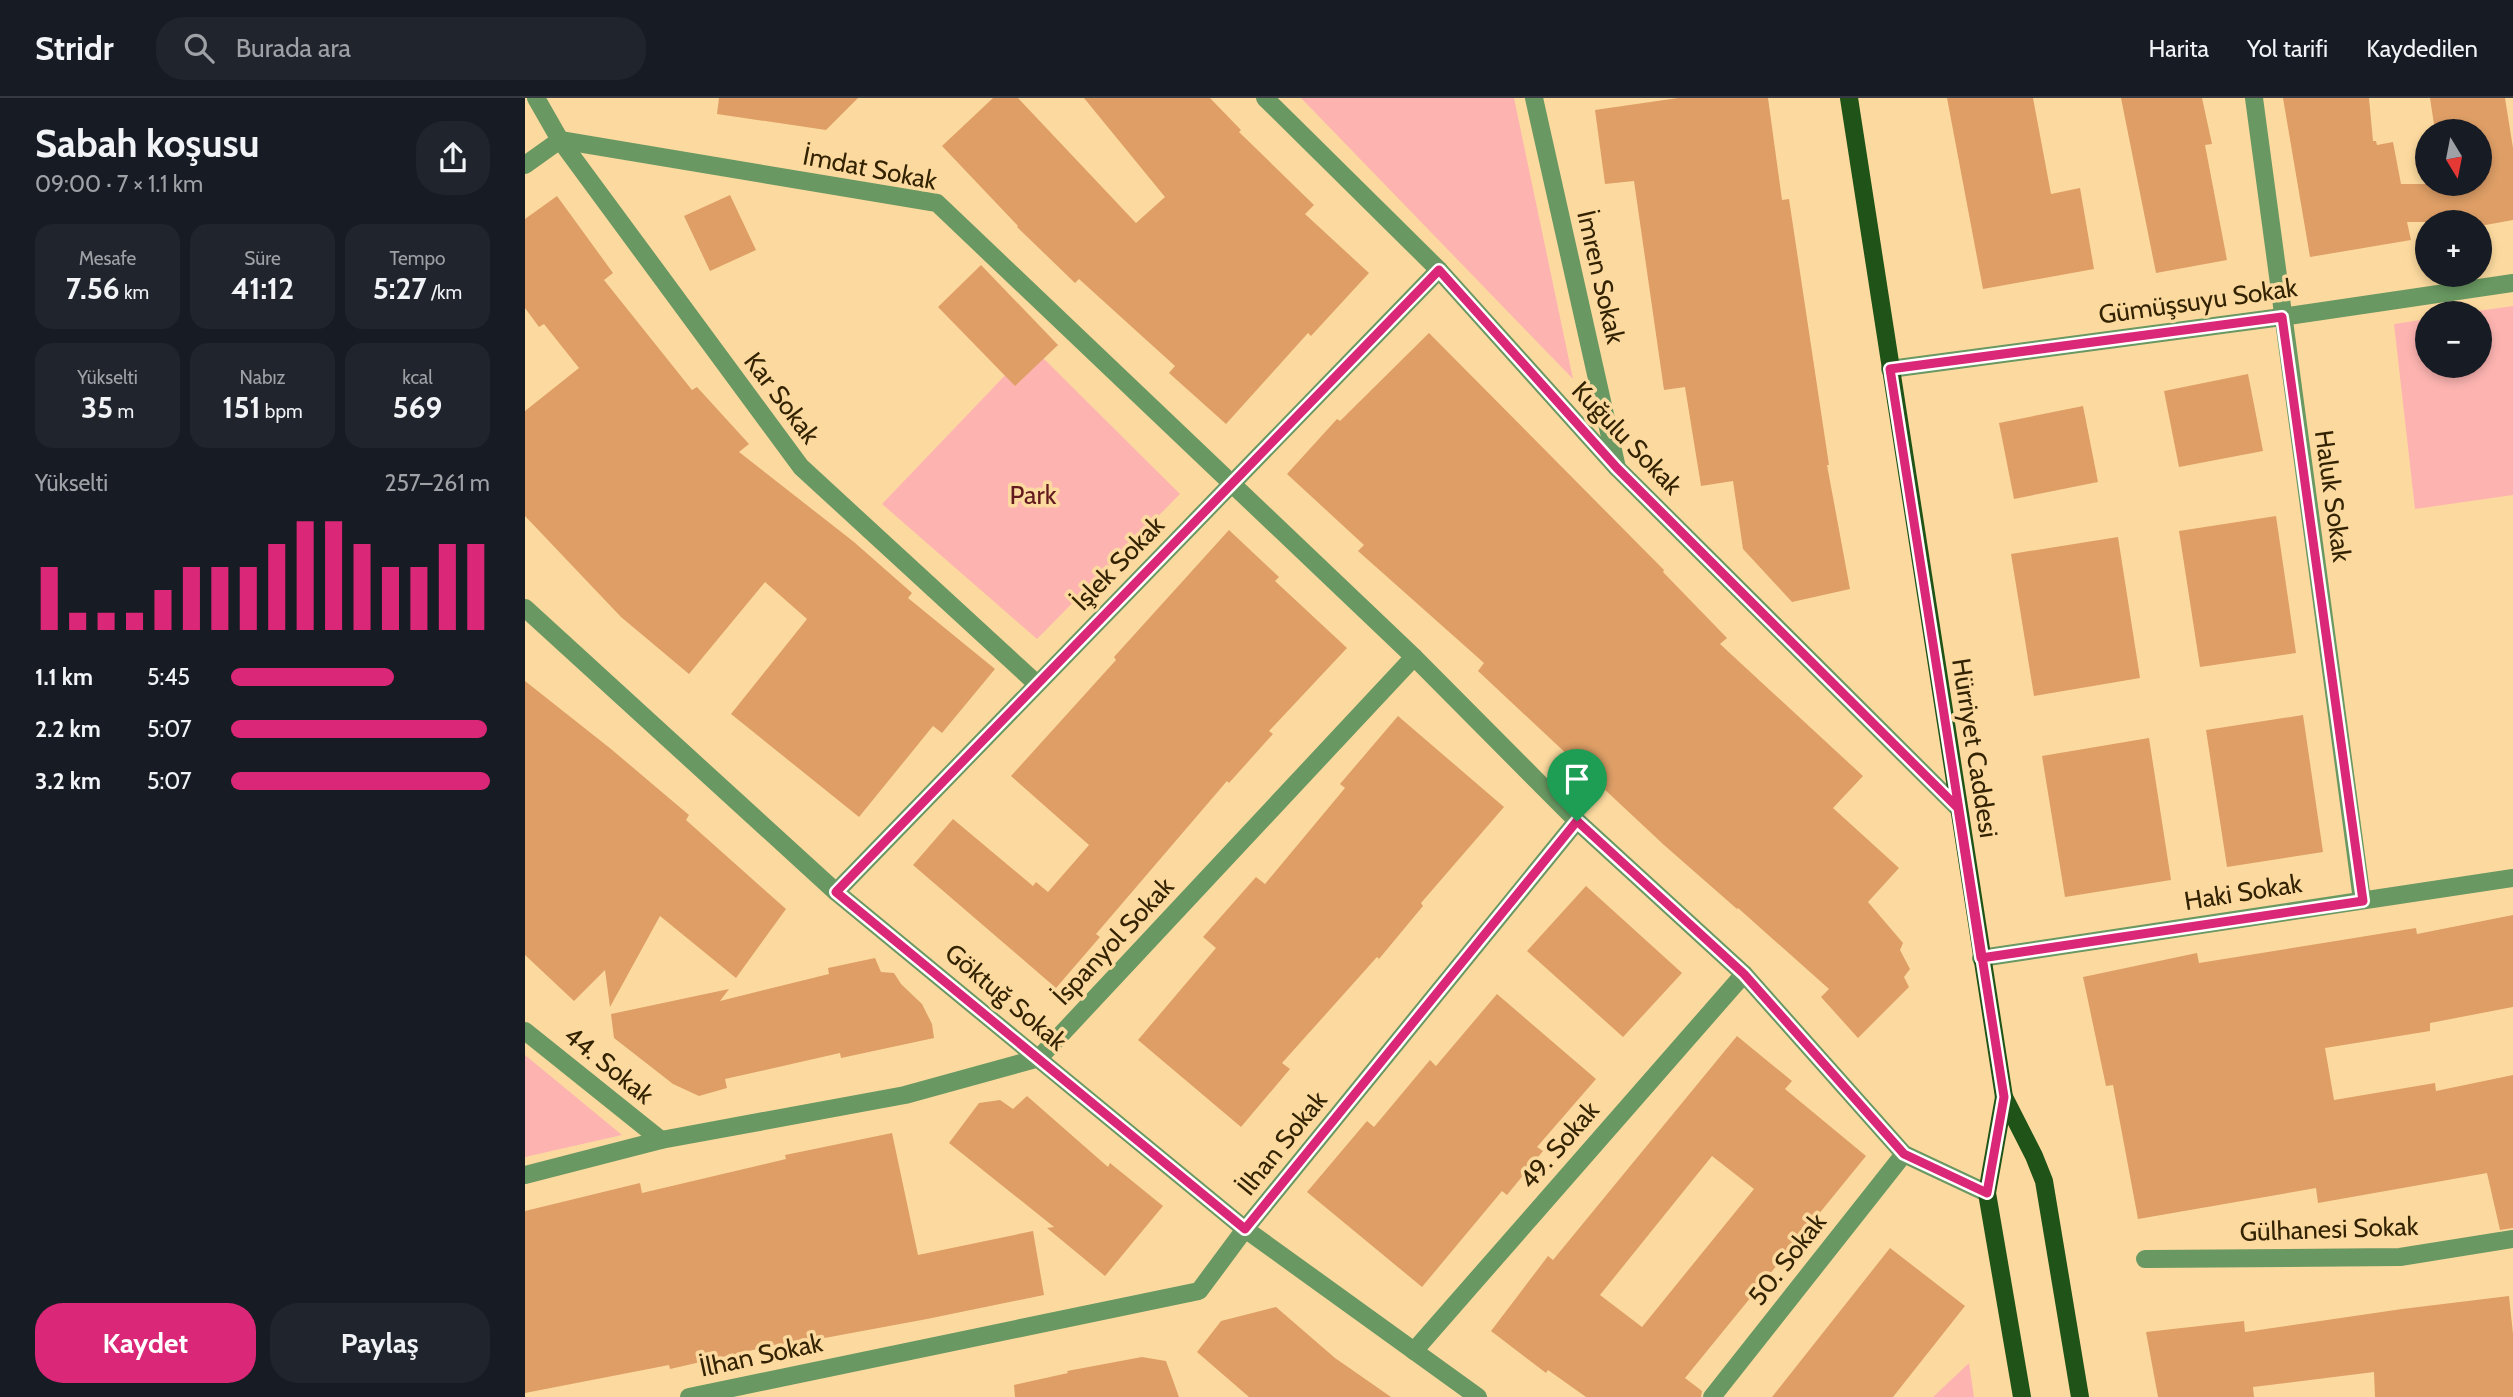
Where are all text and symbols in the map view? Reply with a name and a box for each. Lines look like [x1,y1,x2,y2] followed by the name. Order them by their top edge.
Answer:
[156,17,646,80] search box
[35,28,114,68] text: Stridr
[180,29,218,67] icon: search
[236,32,351,64] text: Burada ara
[2149,34,2209,63] text: Harita
[2247,34,2328,63] text: Yol tarifi
[2366,34,2478,63] text: Kaydedilen
[2415,119,2492,196] north arrow
[2415,119,2492,378] map controls
[35,120,259,167] text: Sabah koşusu
[416,121,490,195] button: share
[800,139,940,197] street label: İmdat Sokak
[35,170,203,198] text: 09:00 · 7 × 1.1 km
[1570,207,1632,347] street label: İmren Sokak
[2415,210,2492,287] button: +
[79,247,136,270] text: Mesafe
[244,247,281,270] text: Süre
[389,247,446,270] text: Tempo
[66,270,120,307] text: 7.56
[231,270,294,307] text: 41:12
[373,270,427,307] text: 5:27
[2097,271,2300,331] street label: Gümüşsuyu Sokak
[120,281,149,304] text: km
[427,281,462,304] text: /km
[2415,301,2492,378] button: −
[737,346,827,450] street label: Kar Sokak
[77,366,138,389] text: Yükselti
[240,366,285,389] text: Nabız
[402,366,433,389] text: kcal
[1565,375,1689,502] street label: Kuğulu Sokak
[81,389,113,426] text: 35
[222,389,261,426] text: 151
[393,389,442,426] text: 569
[113,400,134,423] text: m
[261,400,303,423] text: bpm
[2308,428,2358,564] street label: Haluk Sokak
[35,469,108,497] text: Yükselti
[384,469,490,497] text: 257–261 m
[1010,479,1057,511] park label: Park
[1065,509,1171,617] street label: İşlek Sokak
[1945,656,2005,840] street label: Hürriyet Caddesi
[35,663,93,691] text: 1.1 km
[147,663,190,691] text: 5:45
[35,715,101,743] text: 2.2 km
[147,715,192,743] text: 5:07
[1547,749,1607,821] pin
[1558,760,1596,798] icon: arrive
[35,767,101,795] text: 3.2 km
[147,767,192,795] text: 5:07
[2182,867,2304,917] street label: Haki Sokak
[1046,870,1180,1011] street label: İspanyol Sokak
[938,937,1074,1058] street label: Göktuğ Sokak
[558,1019,661,1111] street label: 44. Sokak
[1230,1084,1334,1202] street label: İlhan Sokak
[1512,1094,1606,1195] street label: 49. Sokak
[1741,1206,1833,1311] street label: 50. Sokak
[2239,1210,2419,1248] street label: Gülhanesi Sokak
[35,1303,256,1383] button: Kaydet
[270,1303,490,1383] button: Paylaş
[697,1326,826,1384] street label: İlhan Sokak

